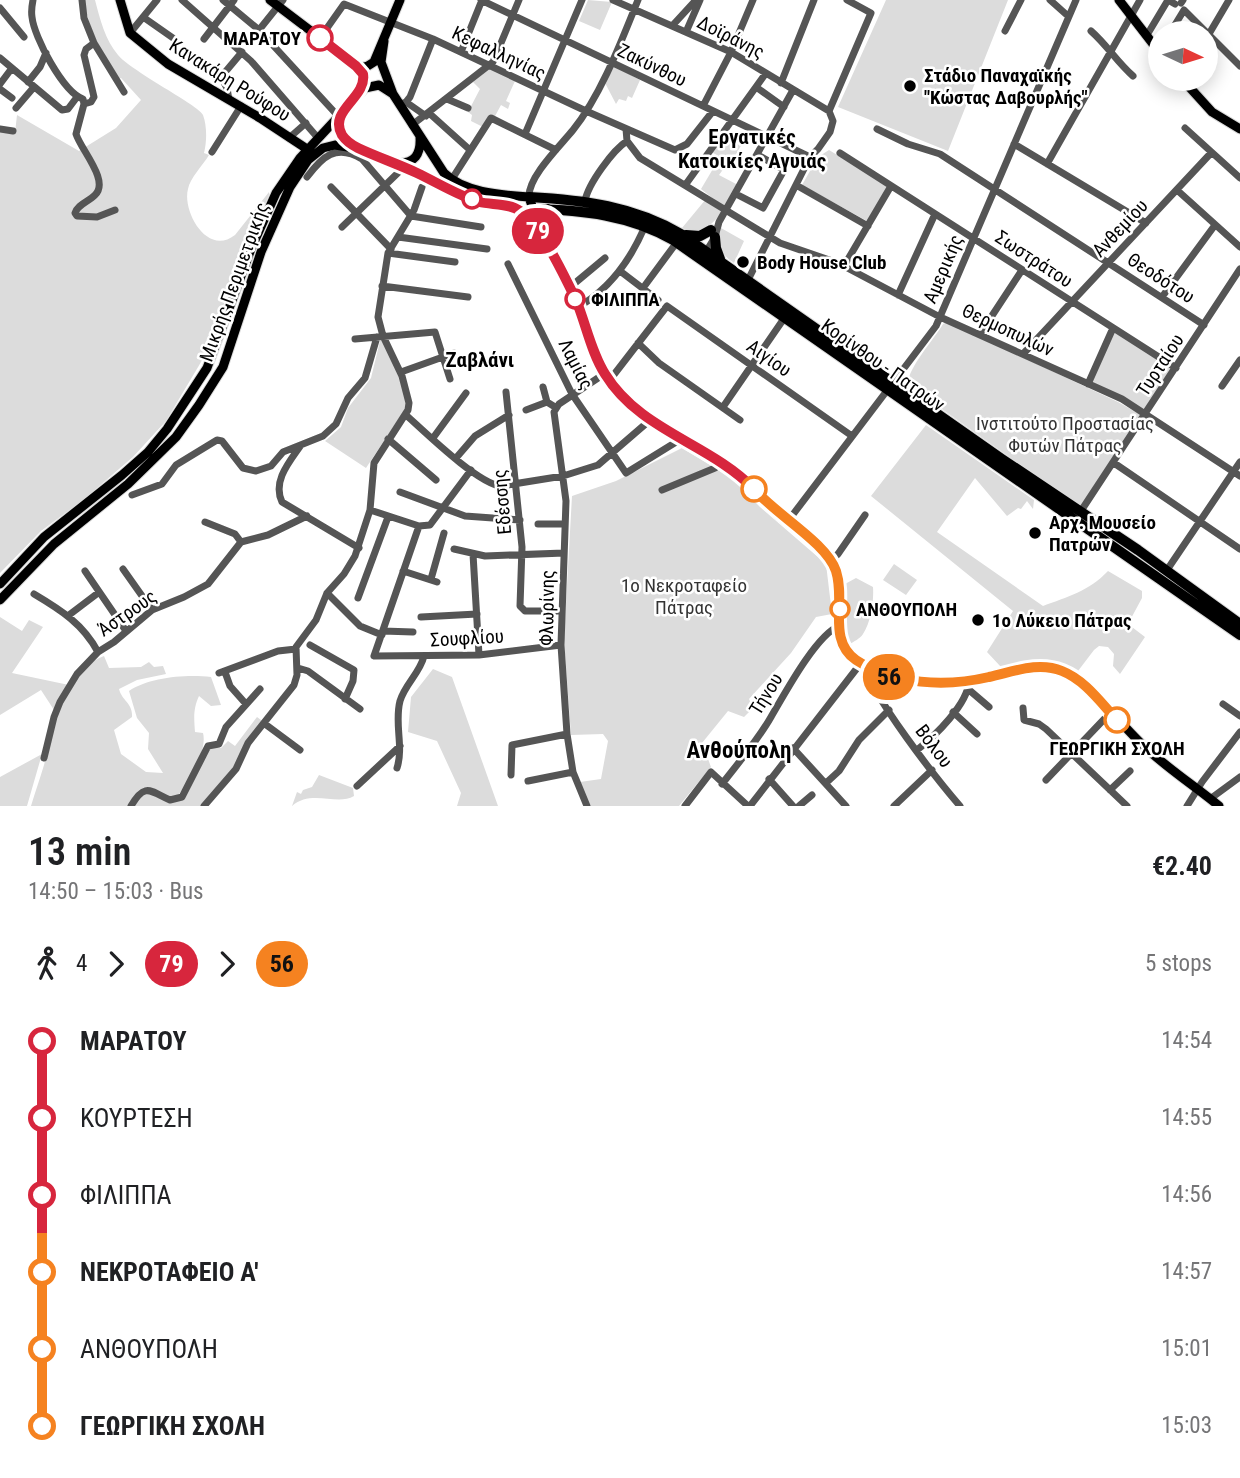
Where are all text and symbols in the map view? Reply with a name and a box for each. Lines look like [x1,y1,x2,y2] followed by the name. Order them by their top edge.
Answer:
[694,10,768,64] street label: Δοϊράνης
[448,21,550,85] street label: Κεφαλληνίας
[1148,21,1218,91] north arrow
[1148,21,1218,91] map controls
[307,25,333,51] marker: ΜΑΡΑΤΟΥ
[223,27,302,50] place label: ΜΑΡΑΤΟΥ
[165,34,295,126] street label: Κανακάρη Ρούφου
[614,38,690,92] street label: Ζακύνθου
[924,64,1088,109] place label: Στάδιο Παναχαϊκής "Κώστας Δαβουρλής"
[902,78,918,94] marker: Στάδιο Παναχαϊκής "Κώστας Δαβουρλής"
[678,125,826,173] district label: Εργατικές Κατοικίες Αγυιάς
[462,189,482,209] unlabelled marker
[1087,194,1153,262] street label: Ανθεμίου
[195,199,273,365] street label: Μικρής Περιμετρικής
[506,208,570,254] line badge: 79
[526,217,550,245] text: 79
[991,226,1077,292] street label: Σωστράτου
[918,231,968,307] street label: Αμερικής
[1123,248,1199,308] street label: Θεοδότου
[757,251,886,274] place label: Body House Club
[735,254,751,270] marker: Body House Club
[591,288,660,311] place label: ΦΙΛΙΠΠΑ
[565,289,585,309] marker: ΦΙΛΙΠΠΑ
[958,299,1058,361] street label: Θερμοπυλών
[817,314,949,416] street label: Κορίνθου - Πατρών
[1131,329,1189,401] street label: Τυρταίου
[742,334,796,382] street label: Αιγίου
[554,335,598,393] street label: Λαμίας
[446,348,514,372] district label: Ζαβλάνι
[976,412,1154,457] park label: Ινστιτούτο Προστασίας Φυτών Πάτρας
[488,468,516,536] street label: Εδέσσης
[741,476,767,502] unlabelled marker
[1049,511,1156,556] place label: Αρχ. Μουσείο Πατρών
[1027,525,1043,541] marker: Αρχ. Μουσείο Πατρών
[535,570,559,646] street label: Φλωρίνης
[621,574,747,619] park label: 1o Νεκροταφείο Πάτρας
[93,585,161,641] street label: Άστρους
[856,598,957,621] place label: ΑΝΘΟΥΠΟΛΗ
[830,599,850,619] marker: ΑΝΘΟΥΠΟΛΗ
[992,609,1132,632] place label: 1ο Λύκειο Πάτρας
[970,612,986,628] marker: 1ο Λύκειο Πάτρας
[430,625,504,651] street label: Σουφλίου
[858,654,920,700] line badge: 56
[877,663,901,691] text: 56
[744,669,788,719] street label: Τήνου
[1104,707,1130,733] marker: ΓΕΩΡΓΙΚΗ ΣΧΟΛΗ
[910,720,958,772] street label: Βόλου
[687,737,791,764] district label: Ανθούπολη
[1049,737,1185,760] place label: ΓΕΩΡΓΙΚΗ ΣΧΟΛΗ
[28,830,131,874] text: 13 min
[1152,851,1212,881] text: €2.40
[28,878,204,905] text: 14:50 – 15:03 · Bus
[28,945,66,983] icon: walk
[97,945,135,983] icon: forward
[208,945,246,983] icon: forward
[76,950,87,977] text: 4
[159,950,184,978] text: 79
[270,950,294,978] text: 56
[1145,950,1212,977] text: 5 stops
[80,1026,187,1056] text: ΜΑΡΑΤΟΥ
[1161,1027,1212,1054] text: 14:54
[80,1103,193,1133] text: ΚΟΥΡΤΕΣΗ
[1161,1104,1212,1131] text: 14:55
[80,1180,172,1210] text: ΦΙΛΙΠΠΑ
[1161,1181,1212,1208] text: 14:56
[80,1257,259,1287] text: ΝΕΚΡΟΤΑΦΕΙΟ Α'
[1161,1258,1212,1285] text: 14:57
[80,1334,218,1364] text: ΑΝΘΟΥΠΟΛΗ
[1161,1335,1212,1362] text: 15:01
[80,1411,265,1441] text: ΓΕΩΡΓΙΚΗ ΣΧΟΛΗ
[1161,1412,1212,1439] text: 15:03

